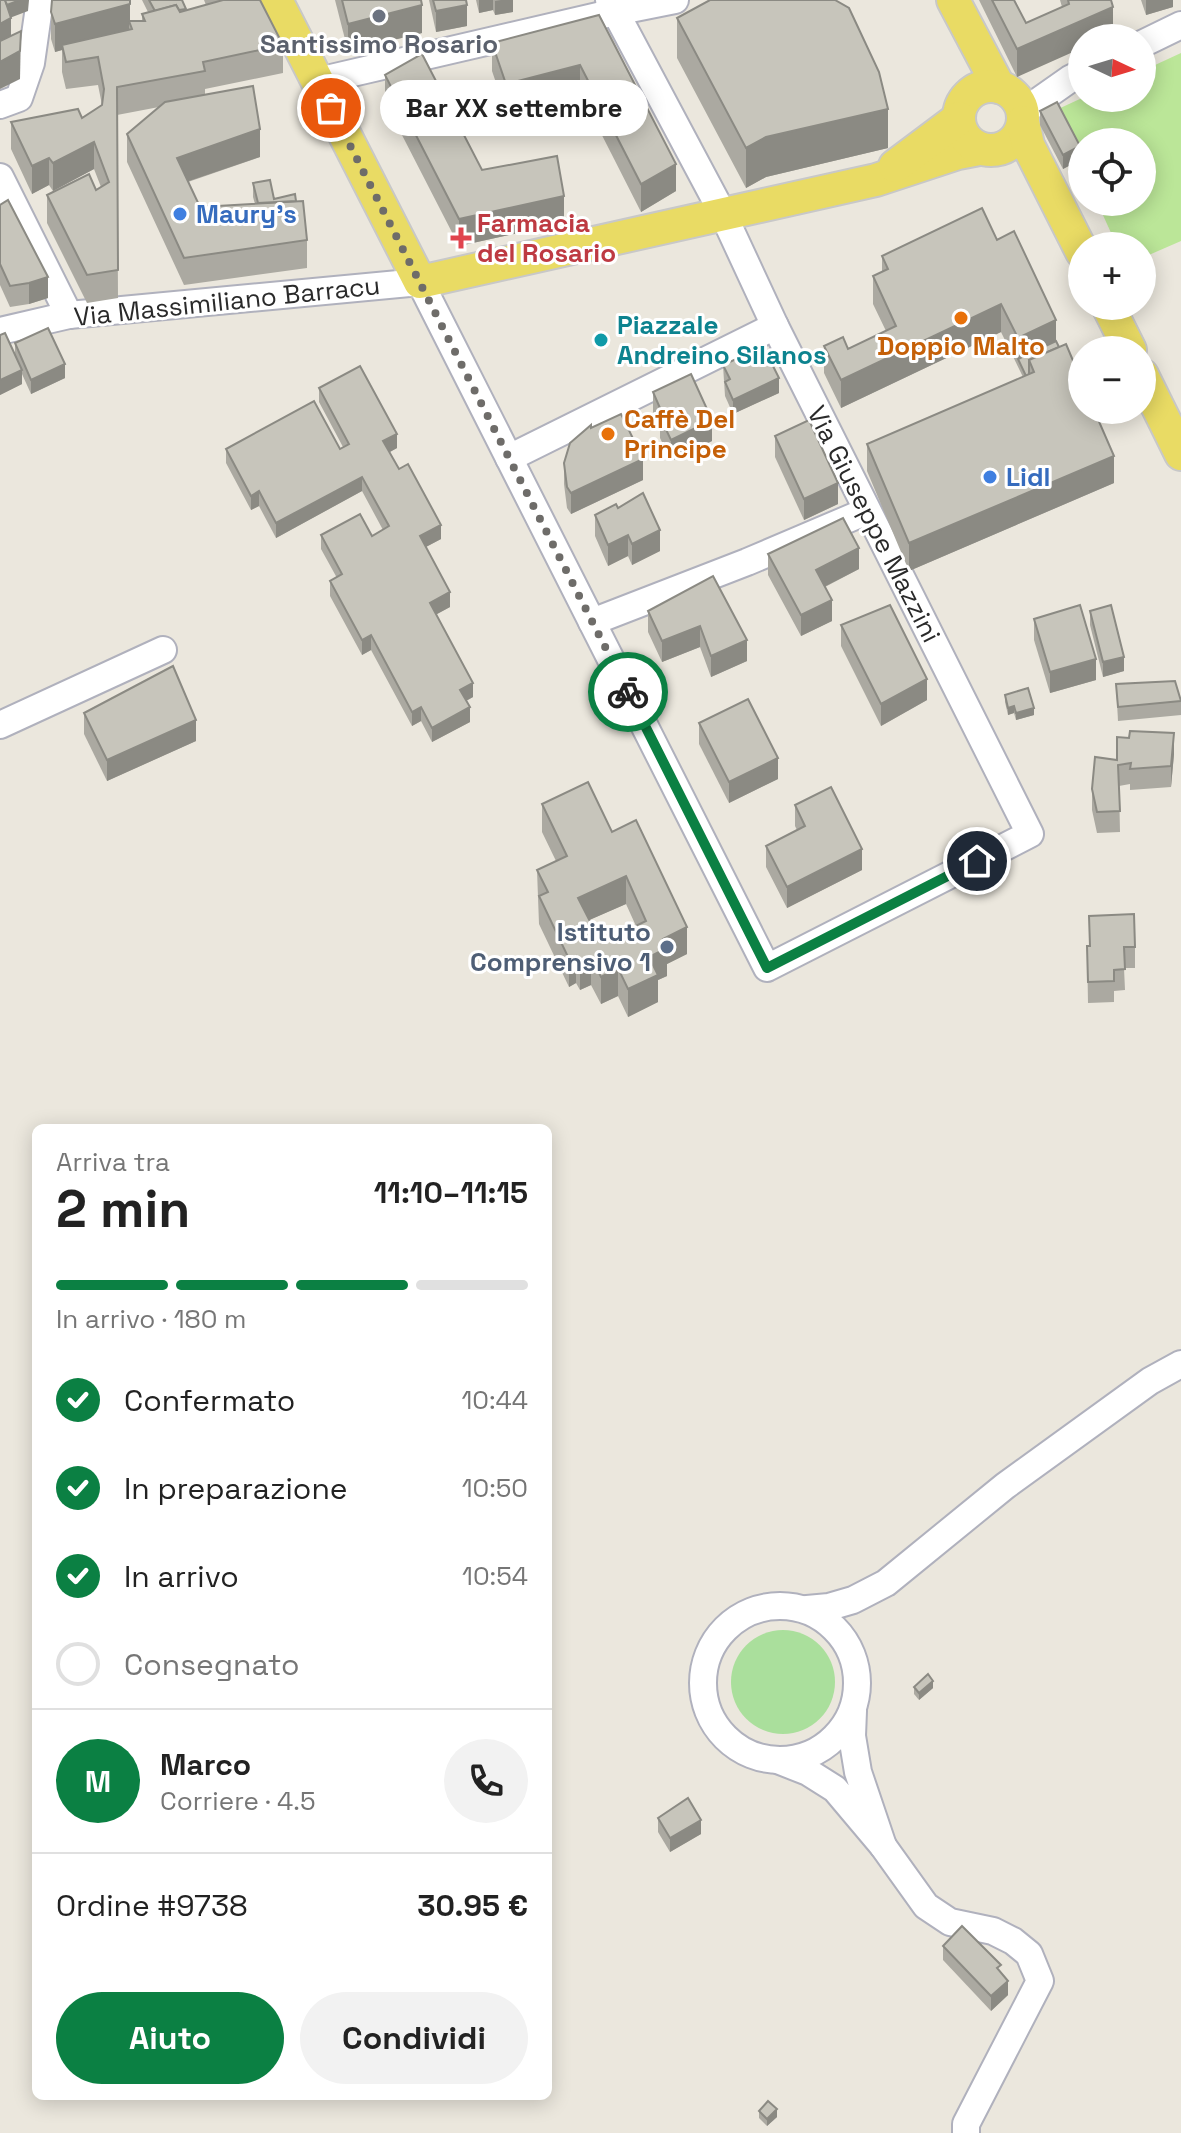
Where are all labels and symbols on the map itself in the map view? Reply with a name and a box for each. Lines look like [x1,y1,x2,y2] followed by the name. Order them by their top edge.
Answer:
[370,7,388,25] marker: Santissimo Rosario
[1068,24,1156,112] north arrow
[260,27,498,61] place label: Santissimo Rosario
[297,74,365,142] pin
[379,80,647,136] callout: Bar XX settembre
[196,197,297,231] place label: Maury's
[171,205,189,223] marker: Maury's
[477,206,616,270] place label: Farmacia del Rosario
[452,229,470,247] marker: Farmacia del Rosario
[72,268,382,334] street label: Via Massimiliano Barracu
[617,308,827,372] place label: Piazzale Andreino Silanos
[952,309,970,327] marker: Doppio Malto
[877,329,1045,363] place label: Doppio Malto
[592,331,610,349] marker: Piazzale Andreino Silanos
[800,400,948,648] street label: Via Giuseppe Mazzini
[624,402,735,466] place label: Caffè Del Principe
[599,425,617,443] marker: Caffè Del Principe
[1006,460,1051,494] place label: Lidl
[981,468,999,486] marker: Lidl
[588,652,668,732] courier
[943,827,1011,895] pin
[470,915,651,979] place label: Istituto Comprensivo 1
[658,938,676,956] marker: Istituto Comprensivo 1

